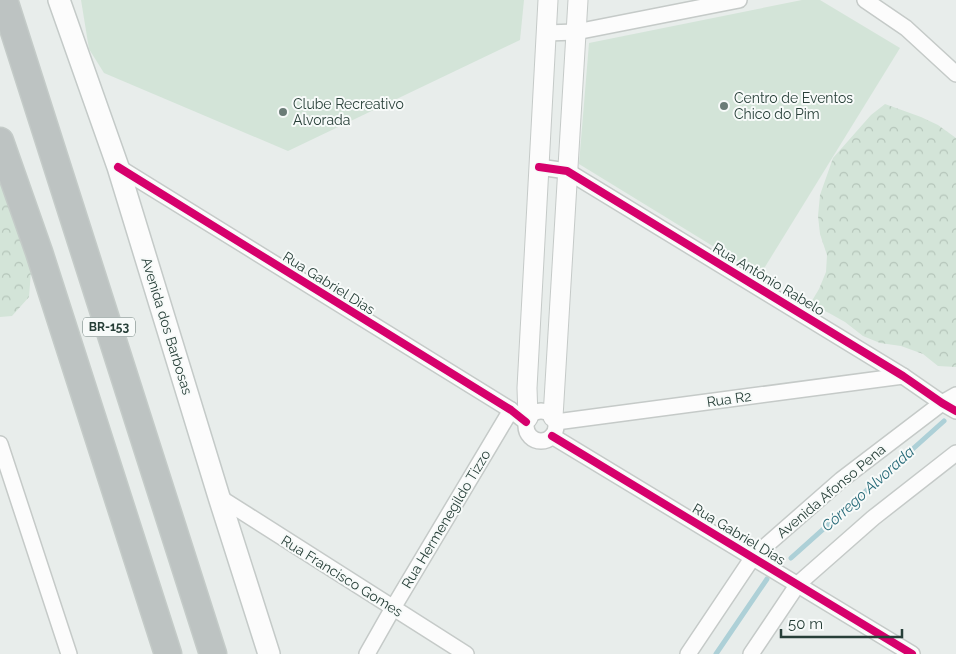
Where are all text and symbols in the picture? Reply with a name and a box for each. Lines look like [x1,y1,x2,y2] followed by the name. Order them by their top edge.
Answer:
[734,90,853,122] place label: Centro de Eventos Chico do Pim
[293,96,404,128] place label: Clube Recreativo Alvorada
[718,100,730,112] marker: Centro de Eventos Chico do Pim
[277,106,289,118] marker: Clube Recreativo Alvorada
[710,239,828,319] street label: Rua Antônio Rabelo
[280,248,378,318] street label: Rua Gabriel Dias
[138,255,196,397] street label: Avenida dos Barbosas
[83,318,135,337] road number: BR-153
[706,388,752,410] street label: Rua R2
[774,441,888,541] street label: Avenida Afonso Pena
[818,443,918,535] water label: Córrego Alvorada
[398,447,494,591] street label: Rua Hermenegildo Tizzo
[690,500,789,568] street label: Rua Gabriel Dias
[278,532,406,620] street label: Rua Francisco Gomes
[781,606,902,638] scale bar
[788,615,823,633] text: 50 m

